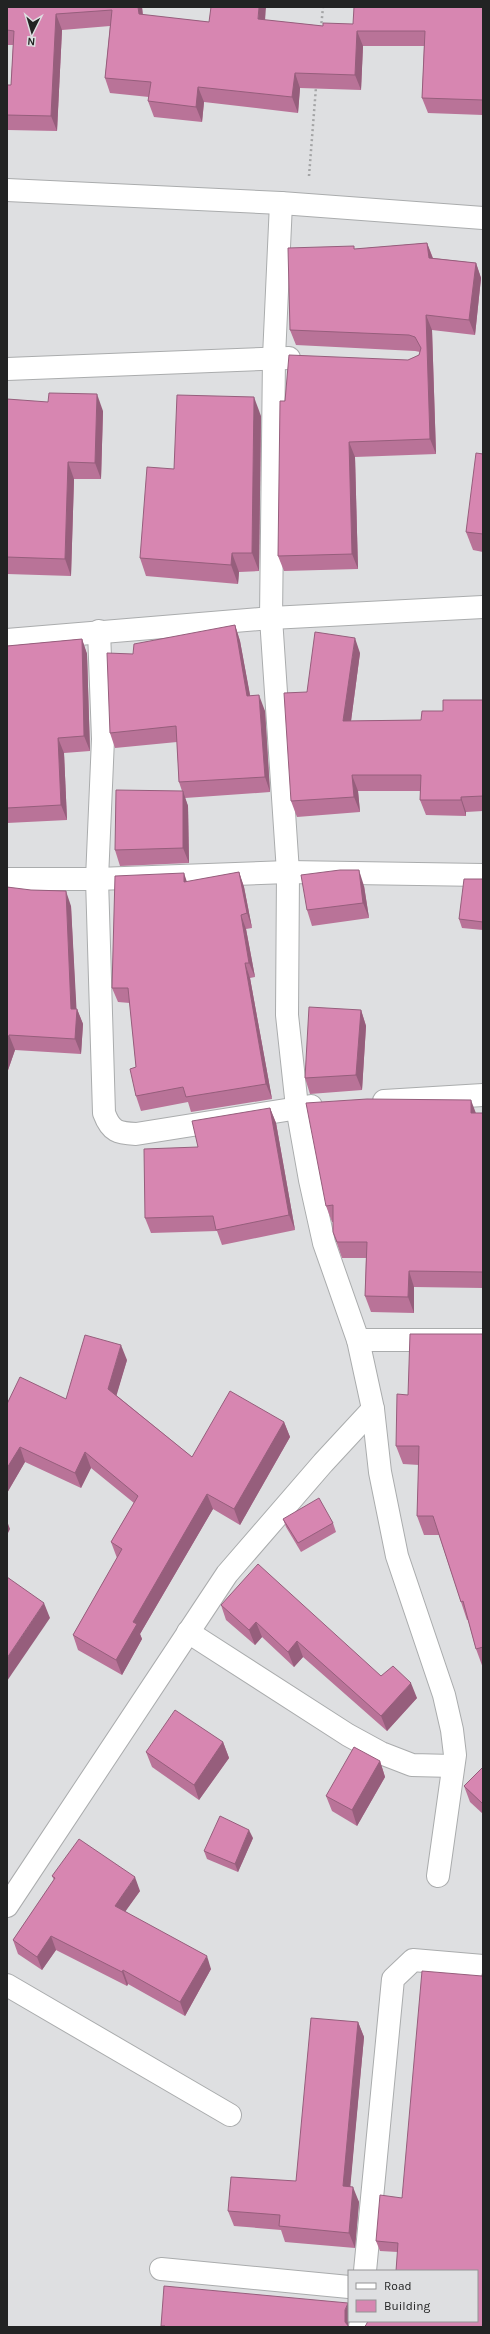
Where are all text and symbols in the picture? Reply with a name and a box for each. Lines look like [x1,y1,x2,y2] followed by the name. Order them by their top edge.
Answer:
[12,12,52,52] north arrow
[27,35,36,48] text: N
[348,2270,478,2322] legend
[384,2279,412,2293] text: Road
[384,2299,431,2313] text: Building

